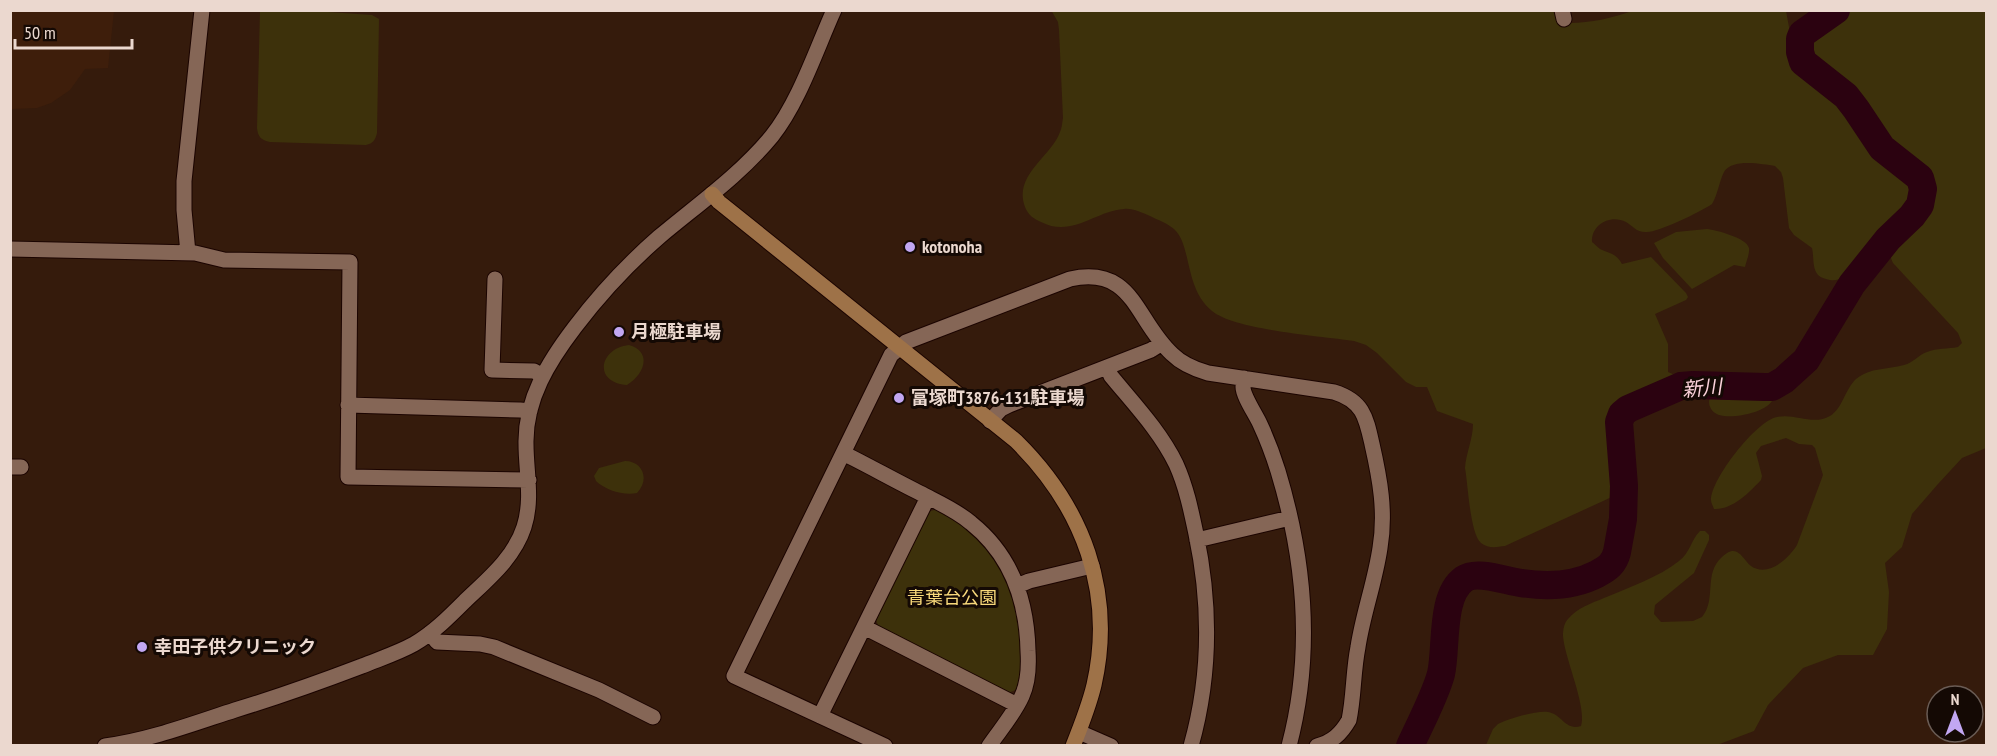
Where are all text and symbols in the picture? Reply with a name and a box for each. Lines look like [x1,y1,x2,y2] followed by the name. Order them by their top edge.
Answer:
[15,12,132,50] scale bar
[24,21,56,44] text: 50 m
[922,235,982,258] place label: kotonoha
[903,240,917,254] marker: kotonoha
[631,320,721,343] place label: 月極駐車場
[612,325,626,339] marker: 月極駐車場
[1681,373,1725,403] water label: 新川
[911,386,1085,409] place label: 富塚町3876-131駐車場
[892,391,906,405] marker: 富塚町3876-131駐車場
[907,586,997,609] park label: 青葉台公園
[154,635,316,658] place label: 幸田子供クリニック
[135,640,149,654] marker: 幸田子供クリニック
[1925,684,1985,744] north arrow
[1951,689,1959,709] text: N

